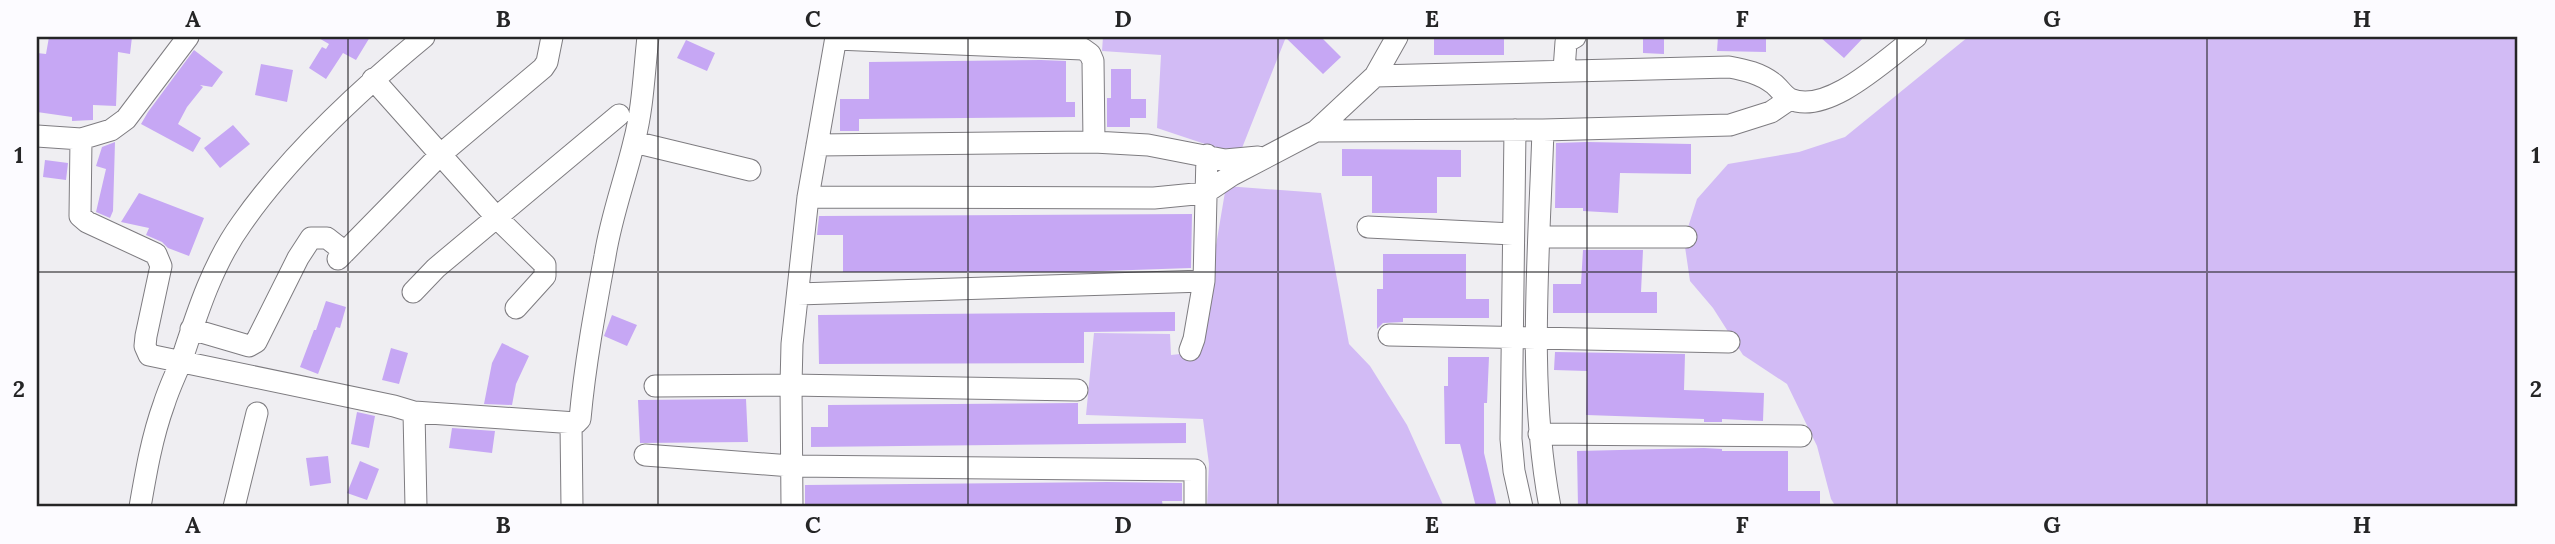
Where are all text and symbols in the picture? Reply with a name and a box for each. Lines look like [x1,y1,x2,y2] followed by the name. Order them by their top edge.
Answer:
[185,4,201,33] text: A
[495,4,511,33] text: B
[805,4,821,33] text: C
[1114,4,1132,33] text: D
[1425,4,1439,33] text: E
[1735,4,1749,33] text: F
[2043,4,2061,33] text: G
[2353,4,2371,33] text: H
[14,140,24,169] text: 1
[2531,140,2541,169] text: 1
[13,374,25,403] text: 2
[2530,374,2542,403] text: 2
[185,510,201,539] text: A
[495,510,511,539] text: B
[805,510,821,539] text: C
[1114,510,1132,539] text: D
[1425,510,1439,539] text: E
[1735,510,1749,539] text: F
[2043,510,2061,539] text: G
[2353,510,2371,539] text: H

